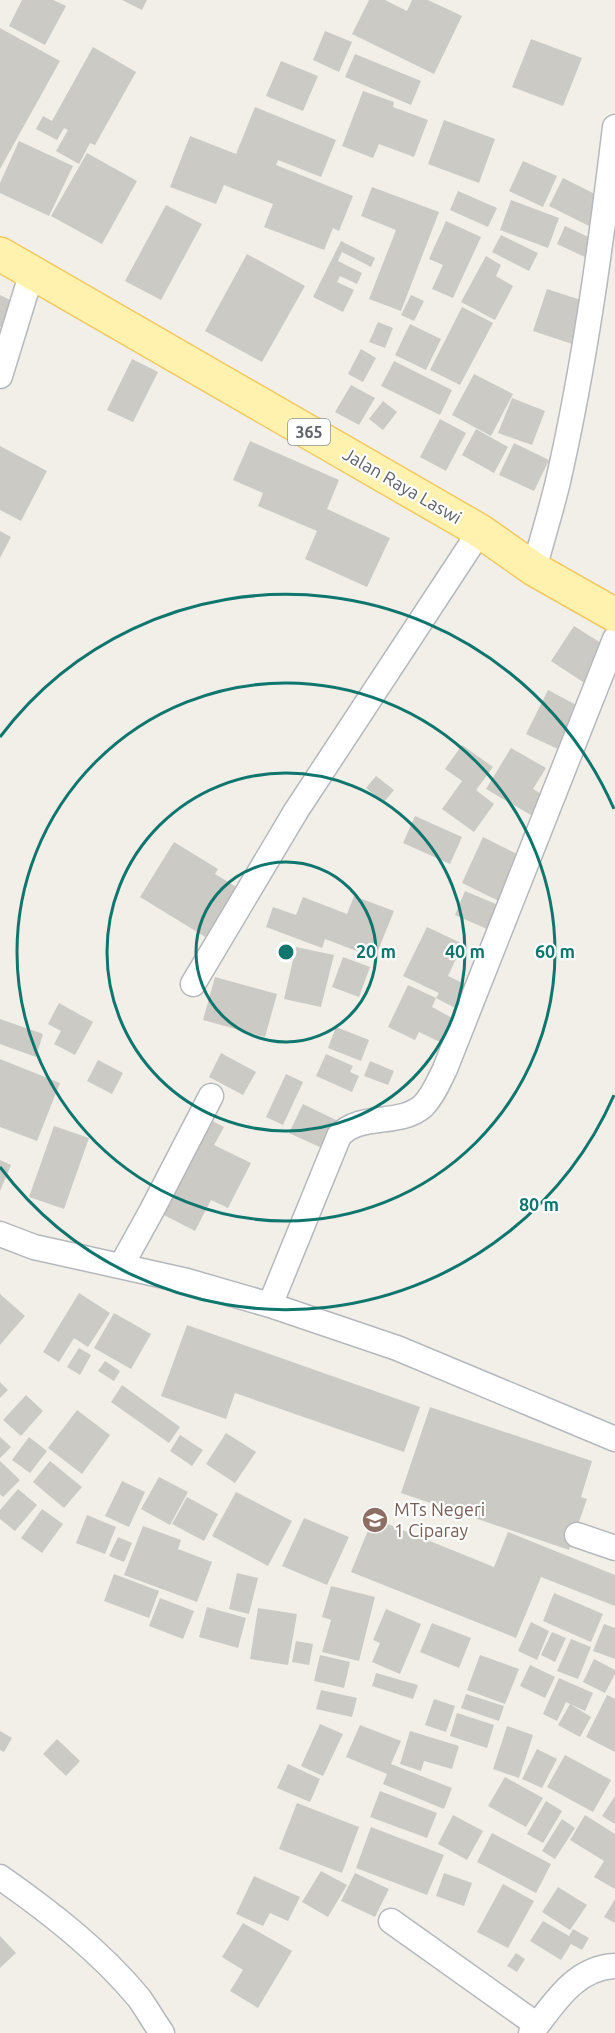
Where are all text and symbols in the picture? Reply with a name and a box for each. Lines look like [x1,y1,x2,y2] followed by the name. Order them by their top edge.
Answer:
[288,419,330,445] road number: 365
[340,443,465,527] street label: Jalan Raya Laswi
[356,941,396,961] text: 20 m
[445,941,485,961] text: 40 m
[535,941,575,961] text: 60 m
[276,942,296,962] centre of rings
[519,1194,559,1214] text: 80 m
[394,1499,485,1540] place label: MTs Negeri 1 Ciparay
[360,1505,390,1535] school or university icon: MTs Negeri 1 Ciparay

